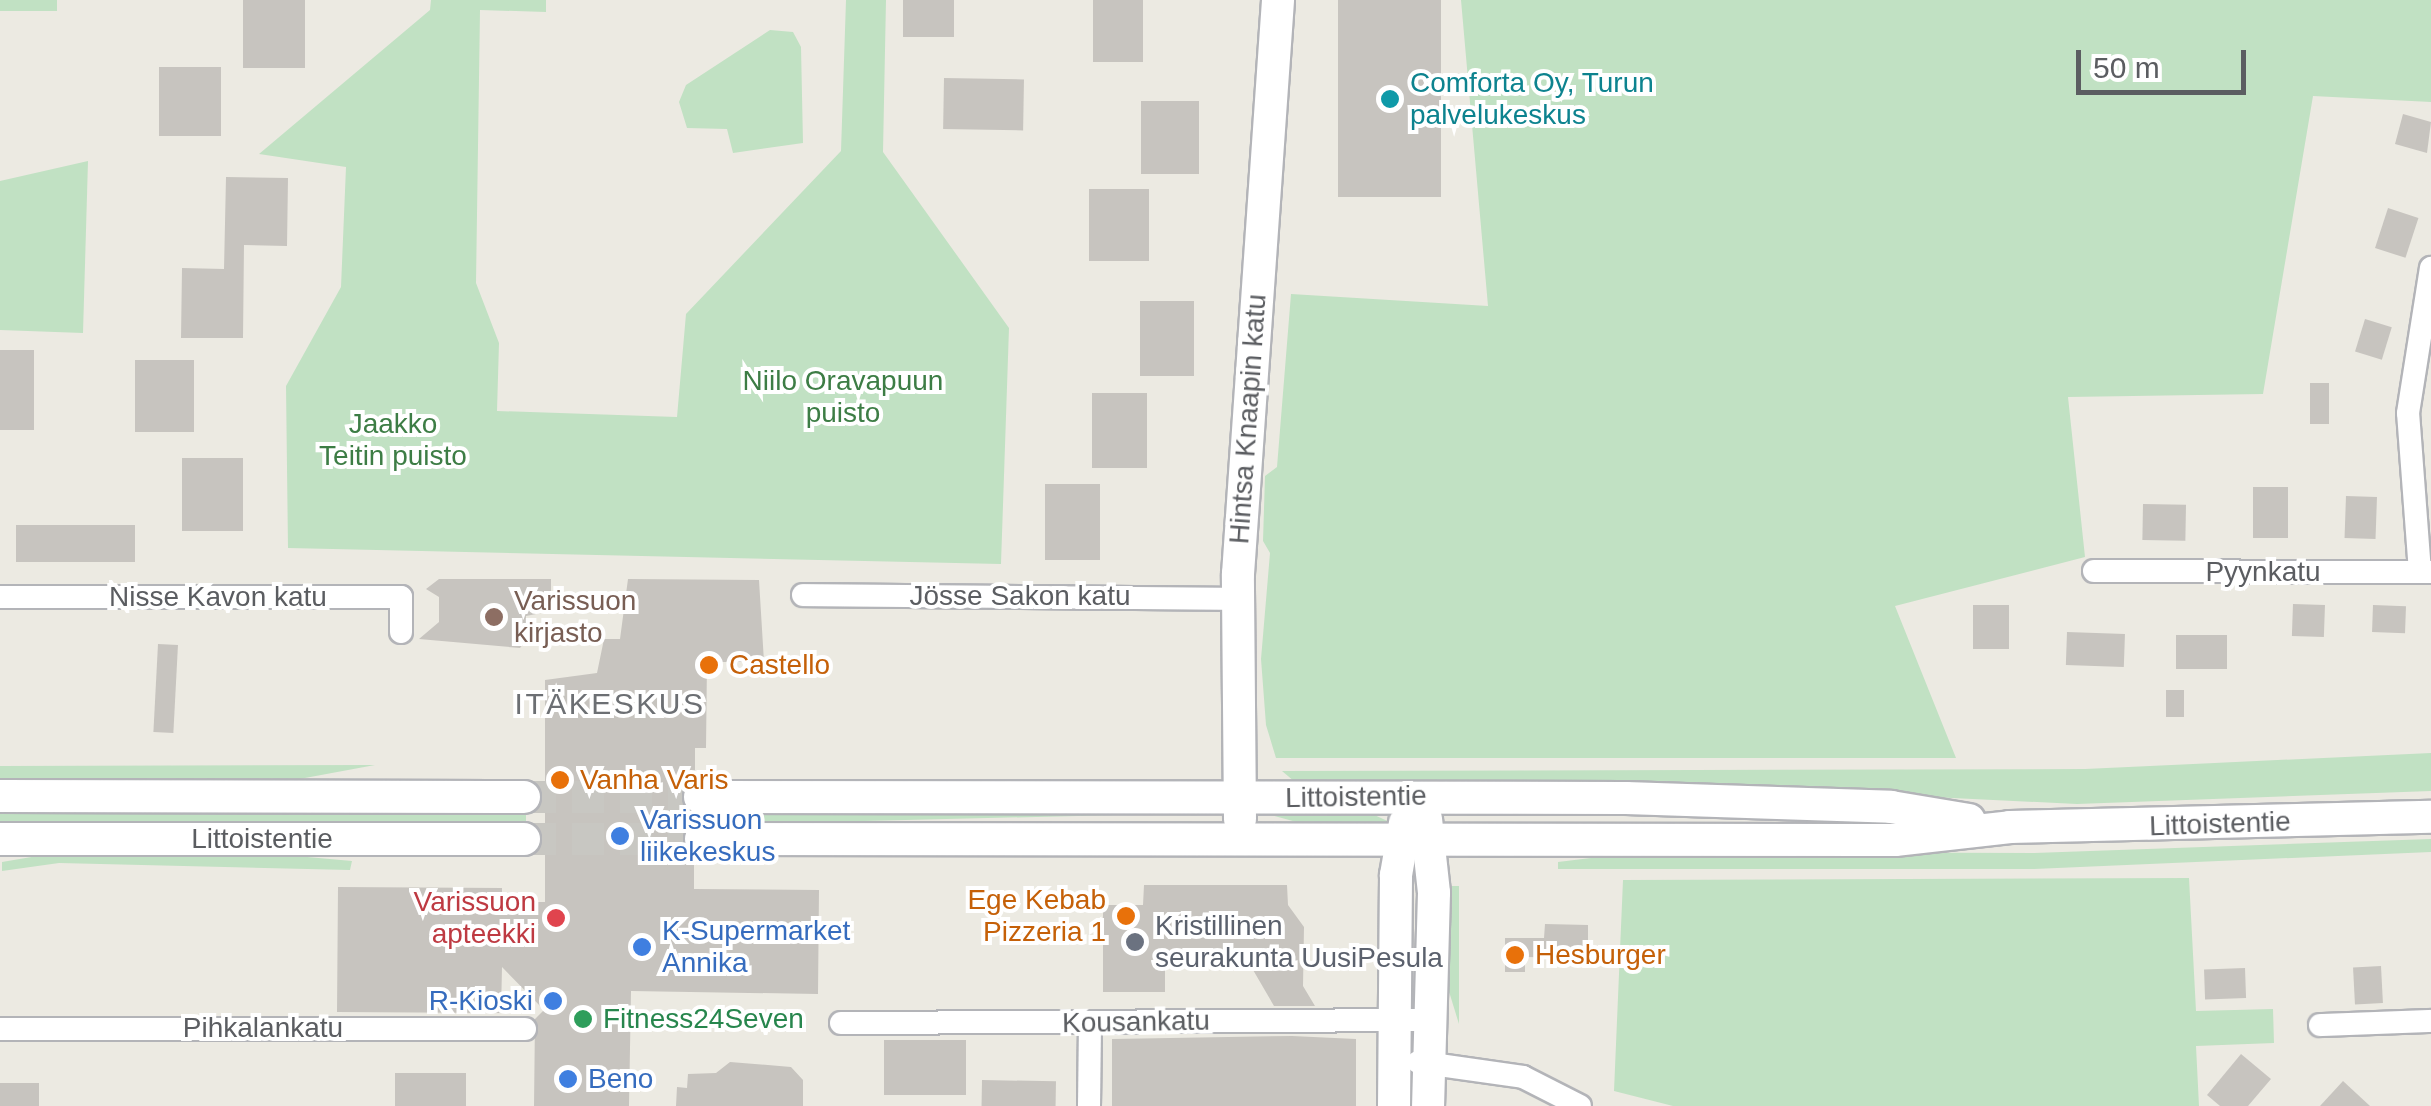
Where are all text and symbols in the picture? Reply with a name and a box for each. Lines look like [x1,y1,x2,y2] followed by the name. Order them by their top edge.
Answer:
[2081,30,2251,92] scale bar
[2093,51,2160,84] text: 50 m
[1410,66,1654,132] place label: Comforta Oy, Turun palvelukeskus
[1379,88,1401,110] marker: Comforta Oy, Turun palvelukeskus
[1223,293,1273,545] street label: Hintsa Knaapin katu
[743,364,943,430] park label: Niilo Oravapuun puisto
[319,407,467,473] park label: Jaakko Teitin puisto
[2205,555,2321,589] street label: Pyynkatu
[909,579,1131,613] street label: Jösse Sakon katu
[109,580,327,614] street label: Nisse Kavon katu
[514,584,636,650] place label: Varissuon kirjasto
[483,606,505,628] marker: Varissuon kirjasto
[729,648,830,682] place label: Castello
[698,654,720,676] marker: Castello
[515,686,705,722] district label: ITÄKESKUS
[580,763,728,797] place label: Vanha Varis
[549,769,571,791] marker: Vanha Varis
[1285,779,1427,815] street label: Littoistentie
[640,803,775,869] place label: Varissuon liikekeskus
[2149,805,2291,843] street label: Littoistentie
[191,822,333,856] street label: Littoistentie
[609,825,631,847] marker: Varissuon liikekeskus
[967,883,1106,949] place label: Ege Kebab Pizzeria 1
[414,885,536,951] place label: Varissuon apteekki
[1115,905,1137,927] marker: Ege Kebab Pizzeria 1
[545,907,567,929] marker: Varissuon apteekki
[1155,909,1443,975] place label: Kristillinen seurakunta UusiPesula
[662,914,850,980] place label: K-Supermarket Annika
[1124,931,1146,953] marker: Kristillinen seurakunta UusiPesula
[631,936,653,958] marker: K-Supermarket Annika
[1535,938,1666,972] place label: Hesburger
[1504,944,1526,966] marker: Hesburger
[429,984,533,1018] place label: R-Kioski
[542,990,564,1012] marker: R-Kioski
[603,1002,804,1036] place label: Fitness24Seven
[1062,1004,1210,1040] street label: Kousankatu
[572,1008,594,1030] marker: Fitness24Seven
[183,1011,343,1045] street label: Pihkalankatu
[588,1062,653,1096] place label: Beno
[557,1068,579,1090] marker: Beno

